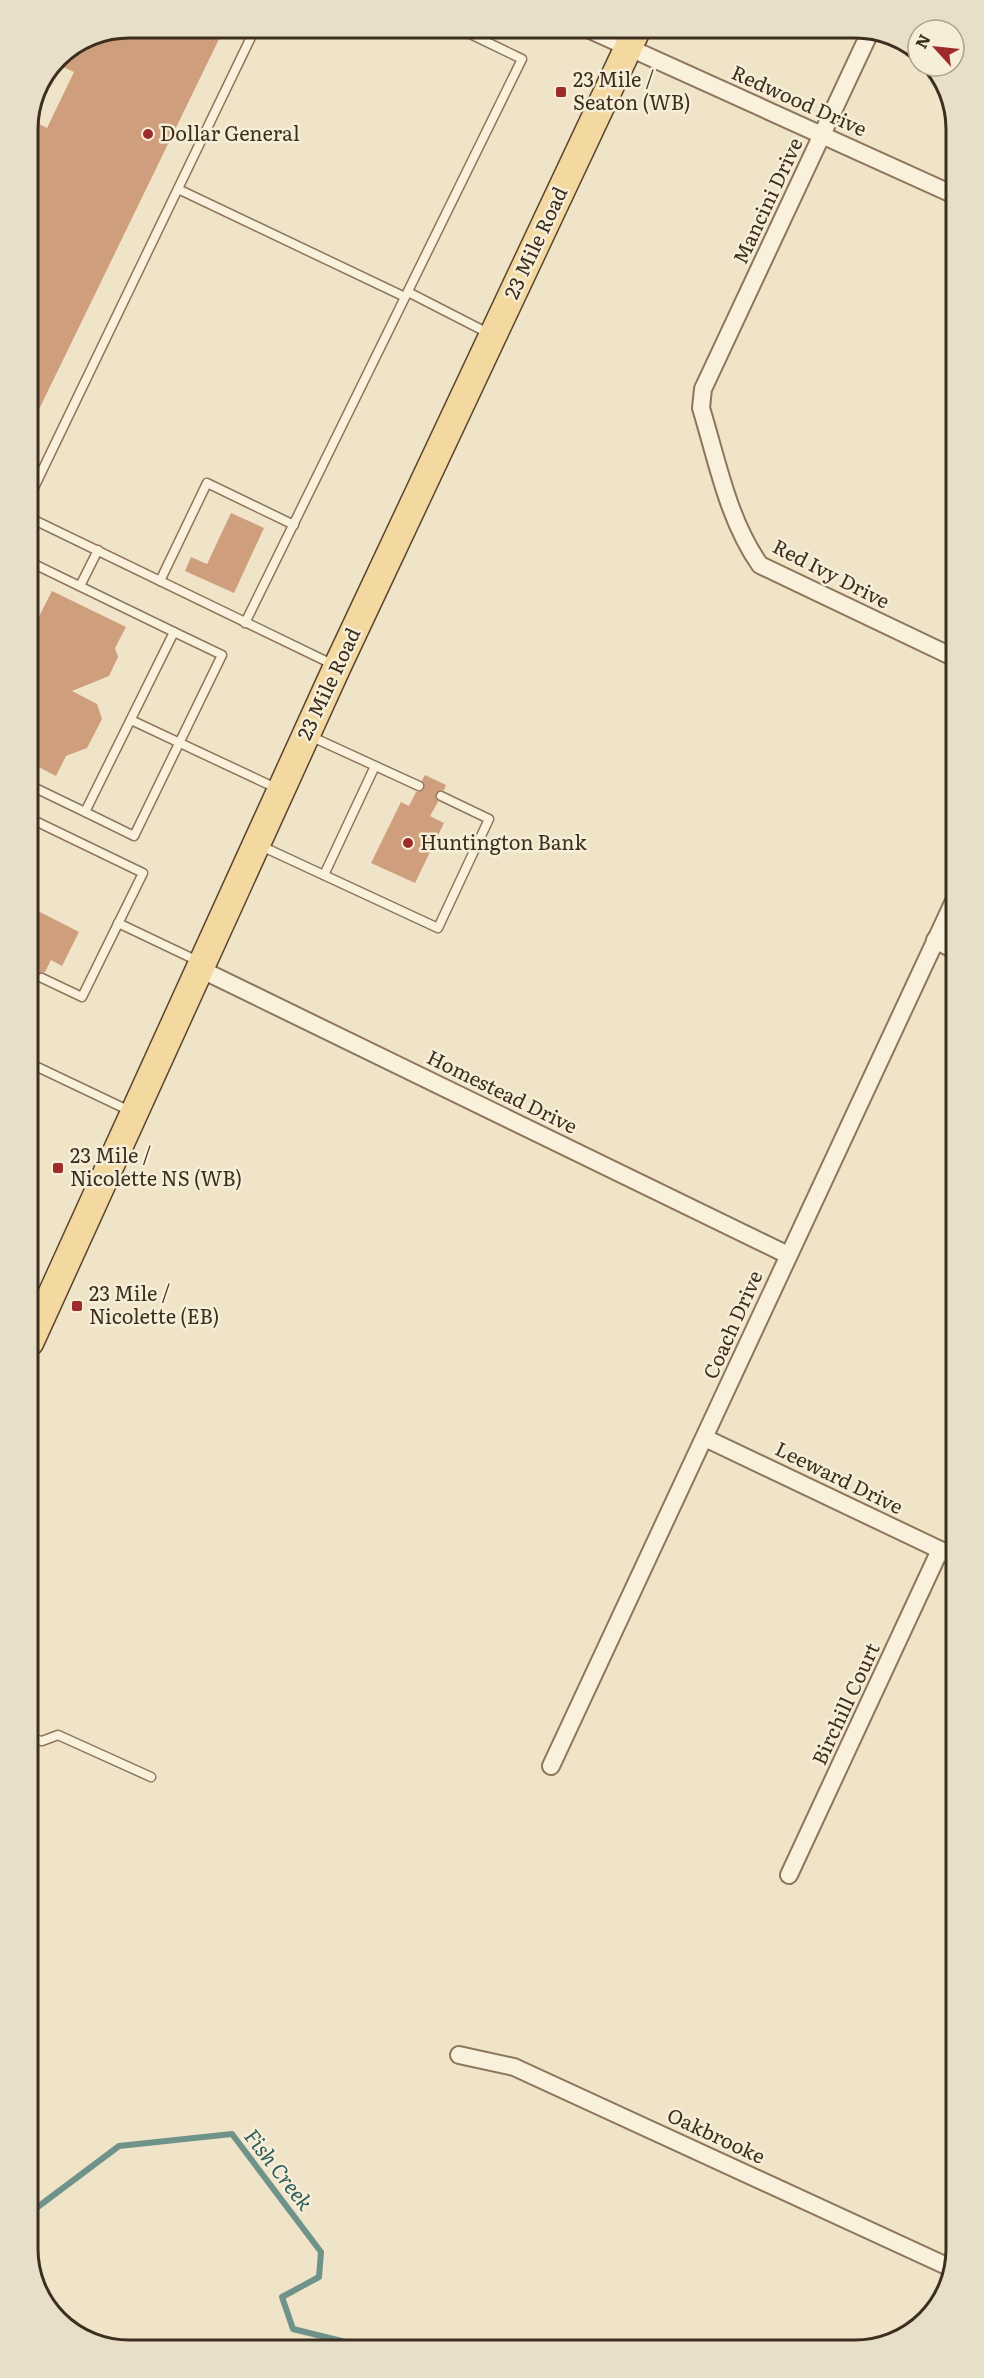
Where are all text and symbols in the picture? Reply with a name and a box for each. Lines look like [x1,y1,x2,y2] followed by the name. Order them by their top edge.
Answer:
[906,18,966,78] north arrow
[908,29,935,52] text: N
[727,56,872,142] street label: Redwood Drive
[573,63,691,116] place label: 23 Mile / Seaton (WB)
[554,85,568,99] marker: 23 Mile / Seaton (WB)
[160,117,300,147] place label: Dollar General
[141,127,155,141] marker: Dollar General
[724,132,809,268] street label: Mancini Drive
[495,181,573,303] street label: 23 Mile Road
[768,530,896,615] street label: Red Ivy Drive
[288,622,366,744] street label: 23 Mile Road
[420,826,588,856] place label: Huntington Bank
[401,836,415,850] marker: Huntington Bank
[423,1041,583,1140] street label: Homestead Drive
[70,1139,242,1192] place label: 23 Mile / Nicolette NS (WB)
[51,1161,65,1175] marker: 23 Mile / Nicolette NS (WB)
[694,1265,768,1383] street label: Coach Drive
[89,1277,219,1330] place label: 23 Mile / Nicolette (EB)
[70,1299,84,1313] marker: 23 Mile / Nicolette (EB)
[771,1432,909,1520] street label: Leeward Drive
[803,1637,886,1769] street label: Birchill Court
[663,2098,771,2170] street label: Oakbrooke
[238,2121,322,2216] water label: Fish Creek

